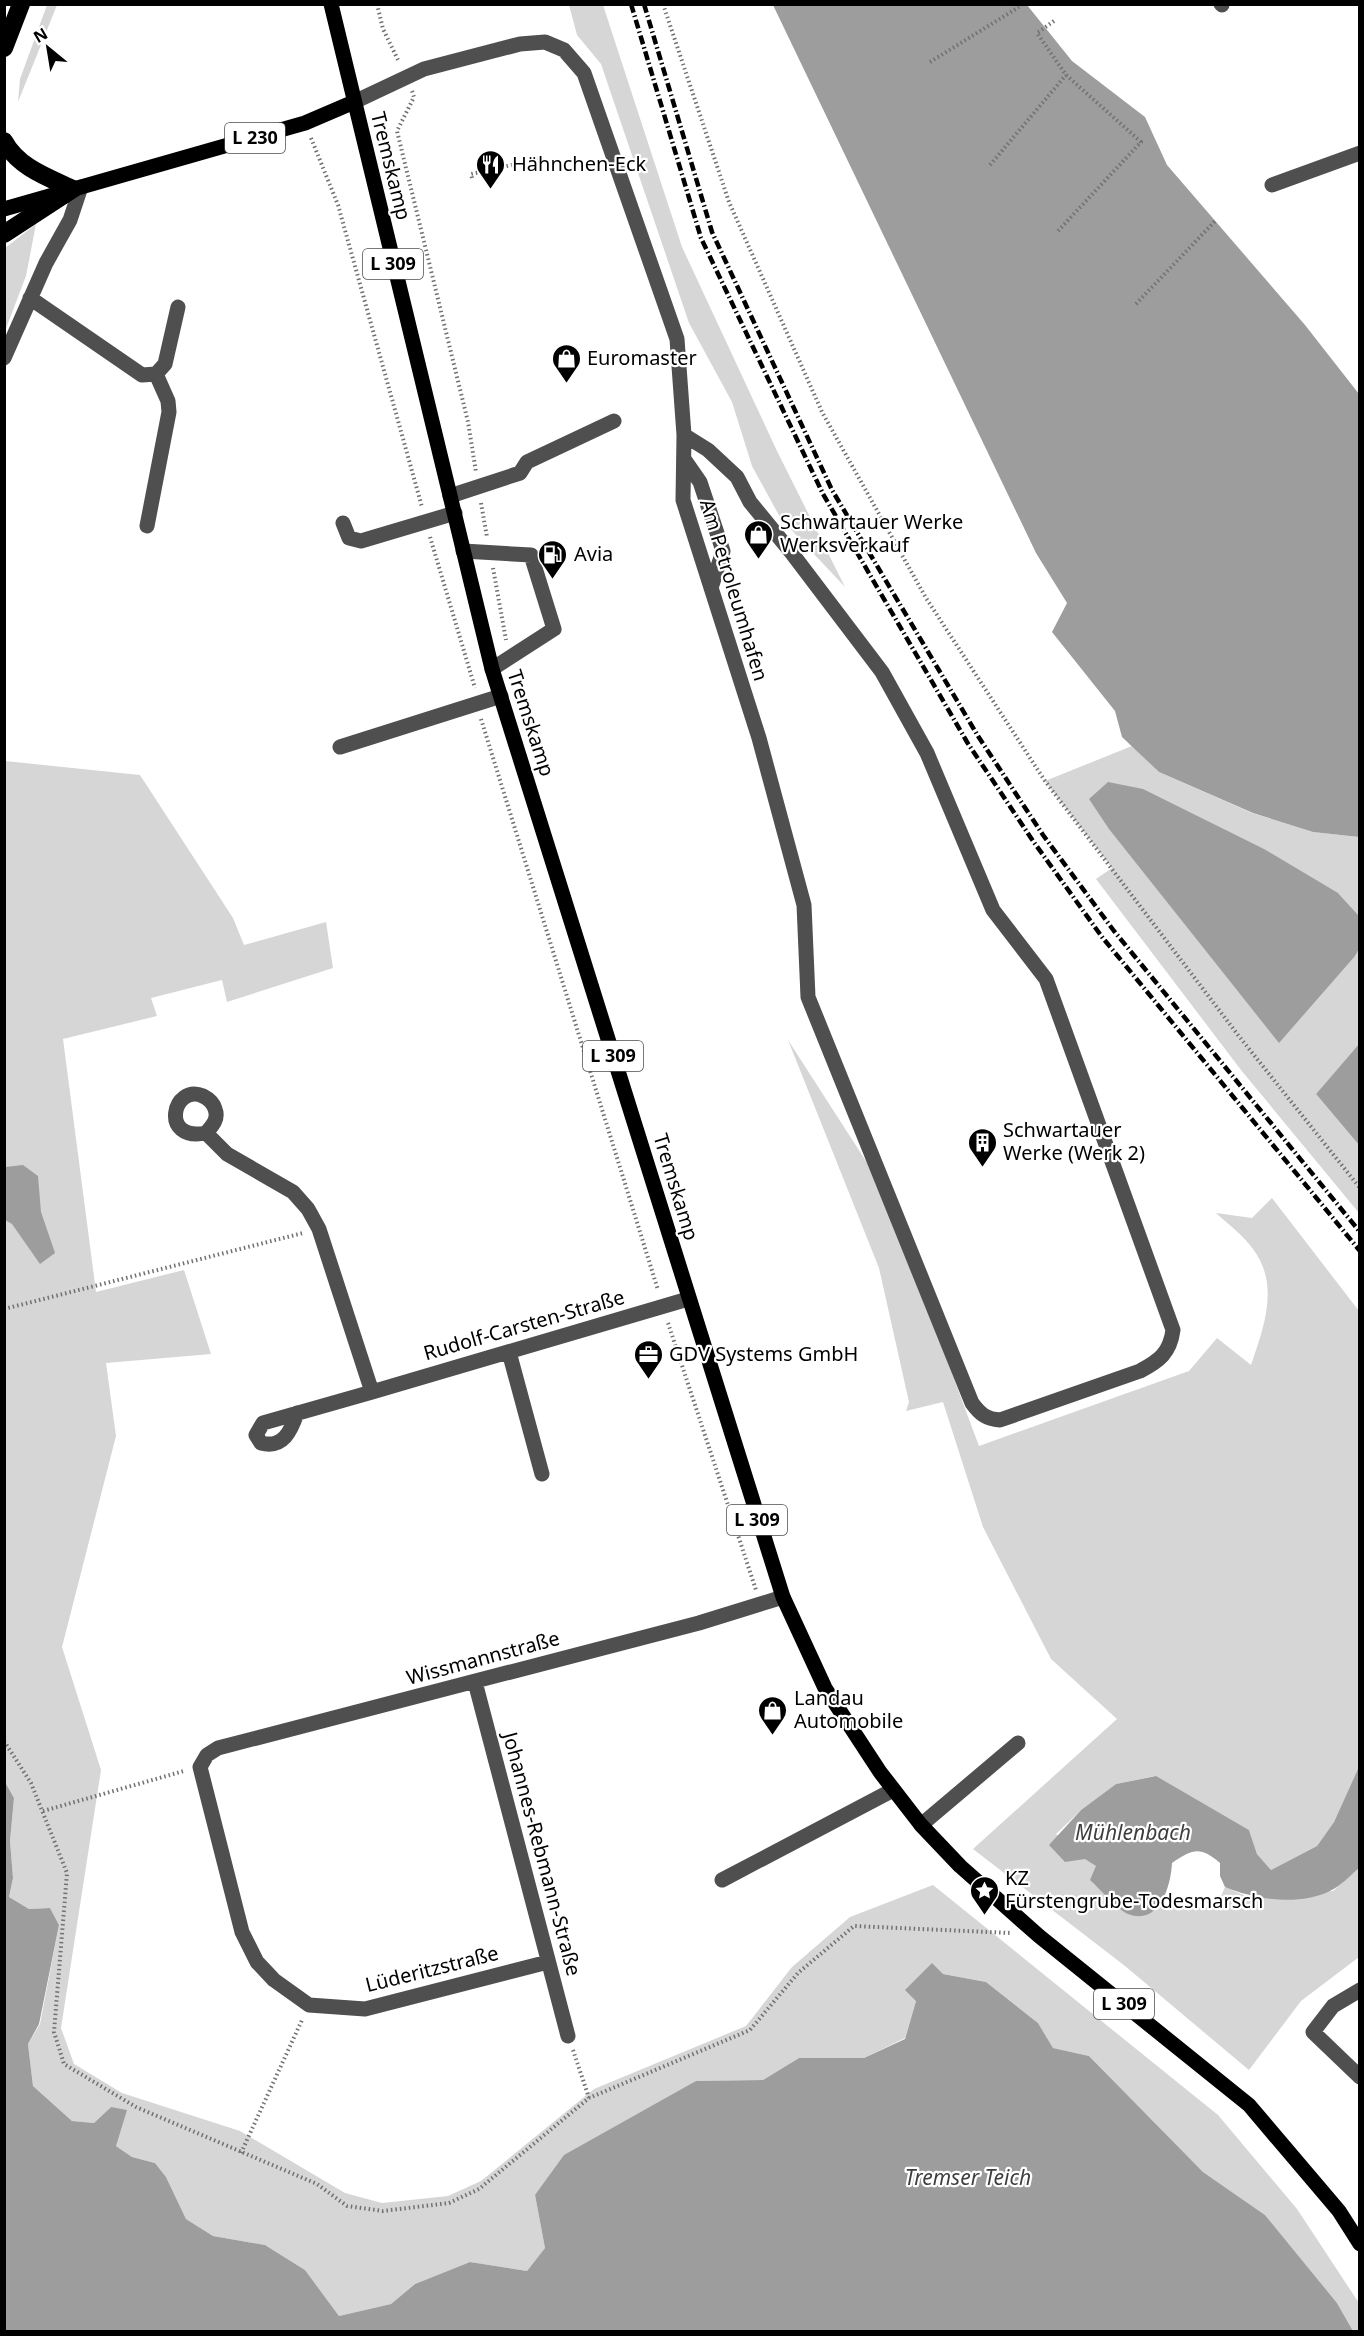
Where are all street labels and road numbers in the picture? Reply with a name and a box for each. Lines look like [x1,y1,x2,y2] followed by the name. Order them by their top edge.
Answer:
[365,109,418,223] street label: Tremskamp
[225,123,285,153] road number: L 230
[363,249,423,279] road number: L 309
[694,496,775,684] street label: Am Petroleumhafen
[502,666,561,780] street label: Tremskamp
[583,1041,643,1071] road number: L 309
[647,1130,706,1244] street label: Tremskamp
[420,1283,627,1366] street label: Rudolf-Carsten-Straße
[727,1505,787,1535] road number: L 309
[403,1624,562,1691] street label: Wissmannstraße
[496,1727,588,1979] street label: Johannes-Rebmann-Straße
[363,1939,501,1998] street label: Lüderitzstraße
[1094,1989,1154,2019] road number: L 309

